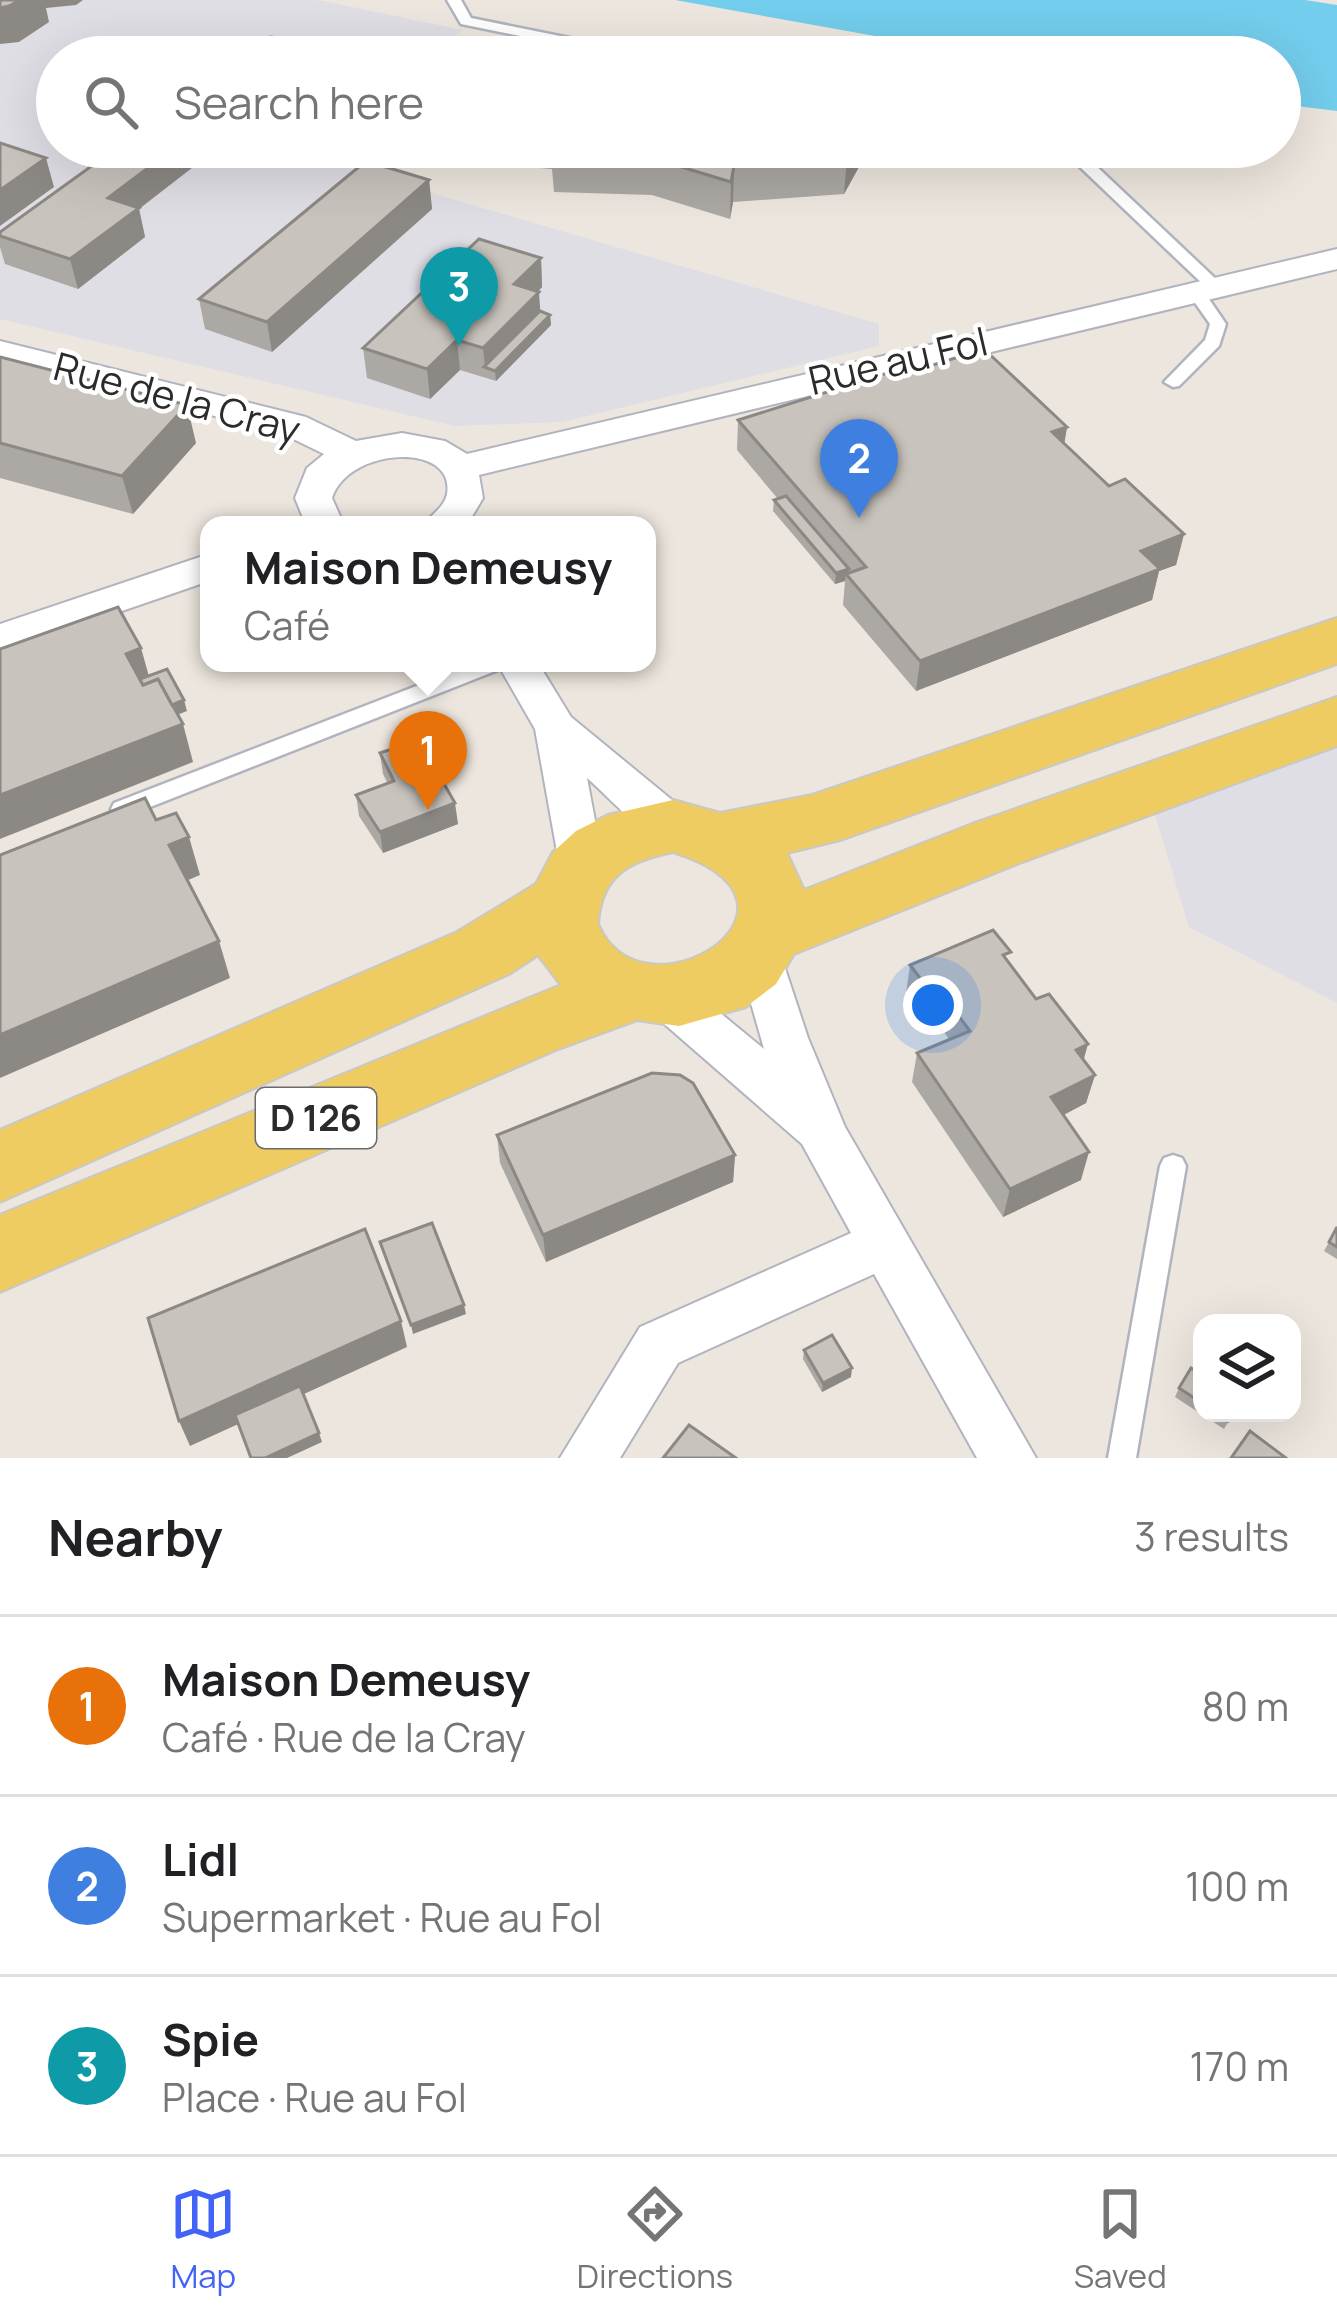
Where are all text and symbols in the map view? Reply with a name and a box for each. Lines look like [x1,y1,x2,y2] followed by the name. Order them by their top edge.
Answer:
[36,36,1301,168] search box
[78,69,144,135] icon: search
[174,71,424,133] text: Search here
[420,247,498,346] pin: 3
[803,313,993,407] street label: Rue au Fol
[48,338,306,456] street label: Rue de la Cray
[820,419,898,518] pin: 2
[200,516,656,672] popup
[244,536,612,598] text: Maison Demeusy
[244,598,330,652] text: Café
[389,711,467,810] pin: 1
[903,975,963,1035] your location
[256,1088,376,1148] road number: D 126
[1193,1314,1301,1422] map controls
[1193,1314,1301,1422] button: layers
[48,1502,223,1571] text: Nearby
[1134,1509,1289,1563] text: 3 results
[162,1648,530,1710] text: Maison Demeusy
[78,1679,96,1733] text: 1
[1202,1679,1289,1733] text: 80 m
[162,1710,526,1764] text: Café · Rue de la Cray
[162,1828,239,1890] text: Lidl
[75,1859,99,1913] text: 2
[1185,1859,1289,1913] text: 100 m
[162,1890,602,1944] text: Supermarket · Rue au Fol
[162,2008,259,2070] text: Spie
[76,2039,98,2093] text: 3
[1190,2039,1289,2093] text: 170 m
[162,2070,467,2124] text: Place · Rue au Fol
[170,2181,236,2298] tab: Map
[577,2181,733,2298] tab: Directions
[1074,2181,1167,2298] tab: Saved

